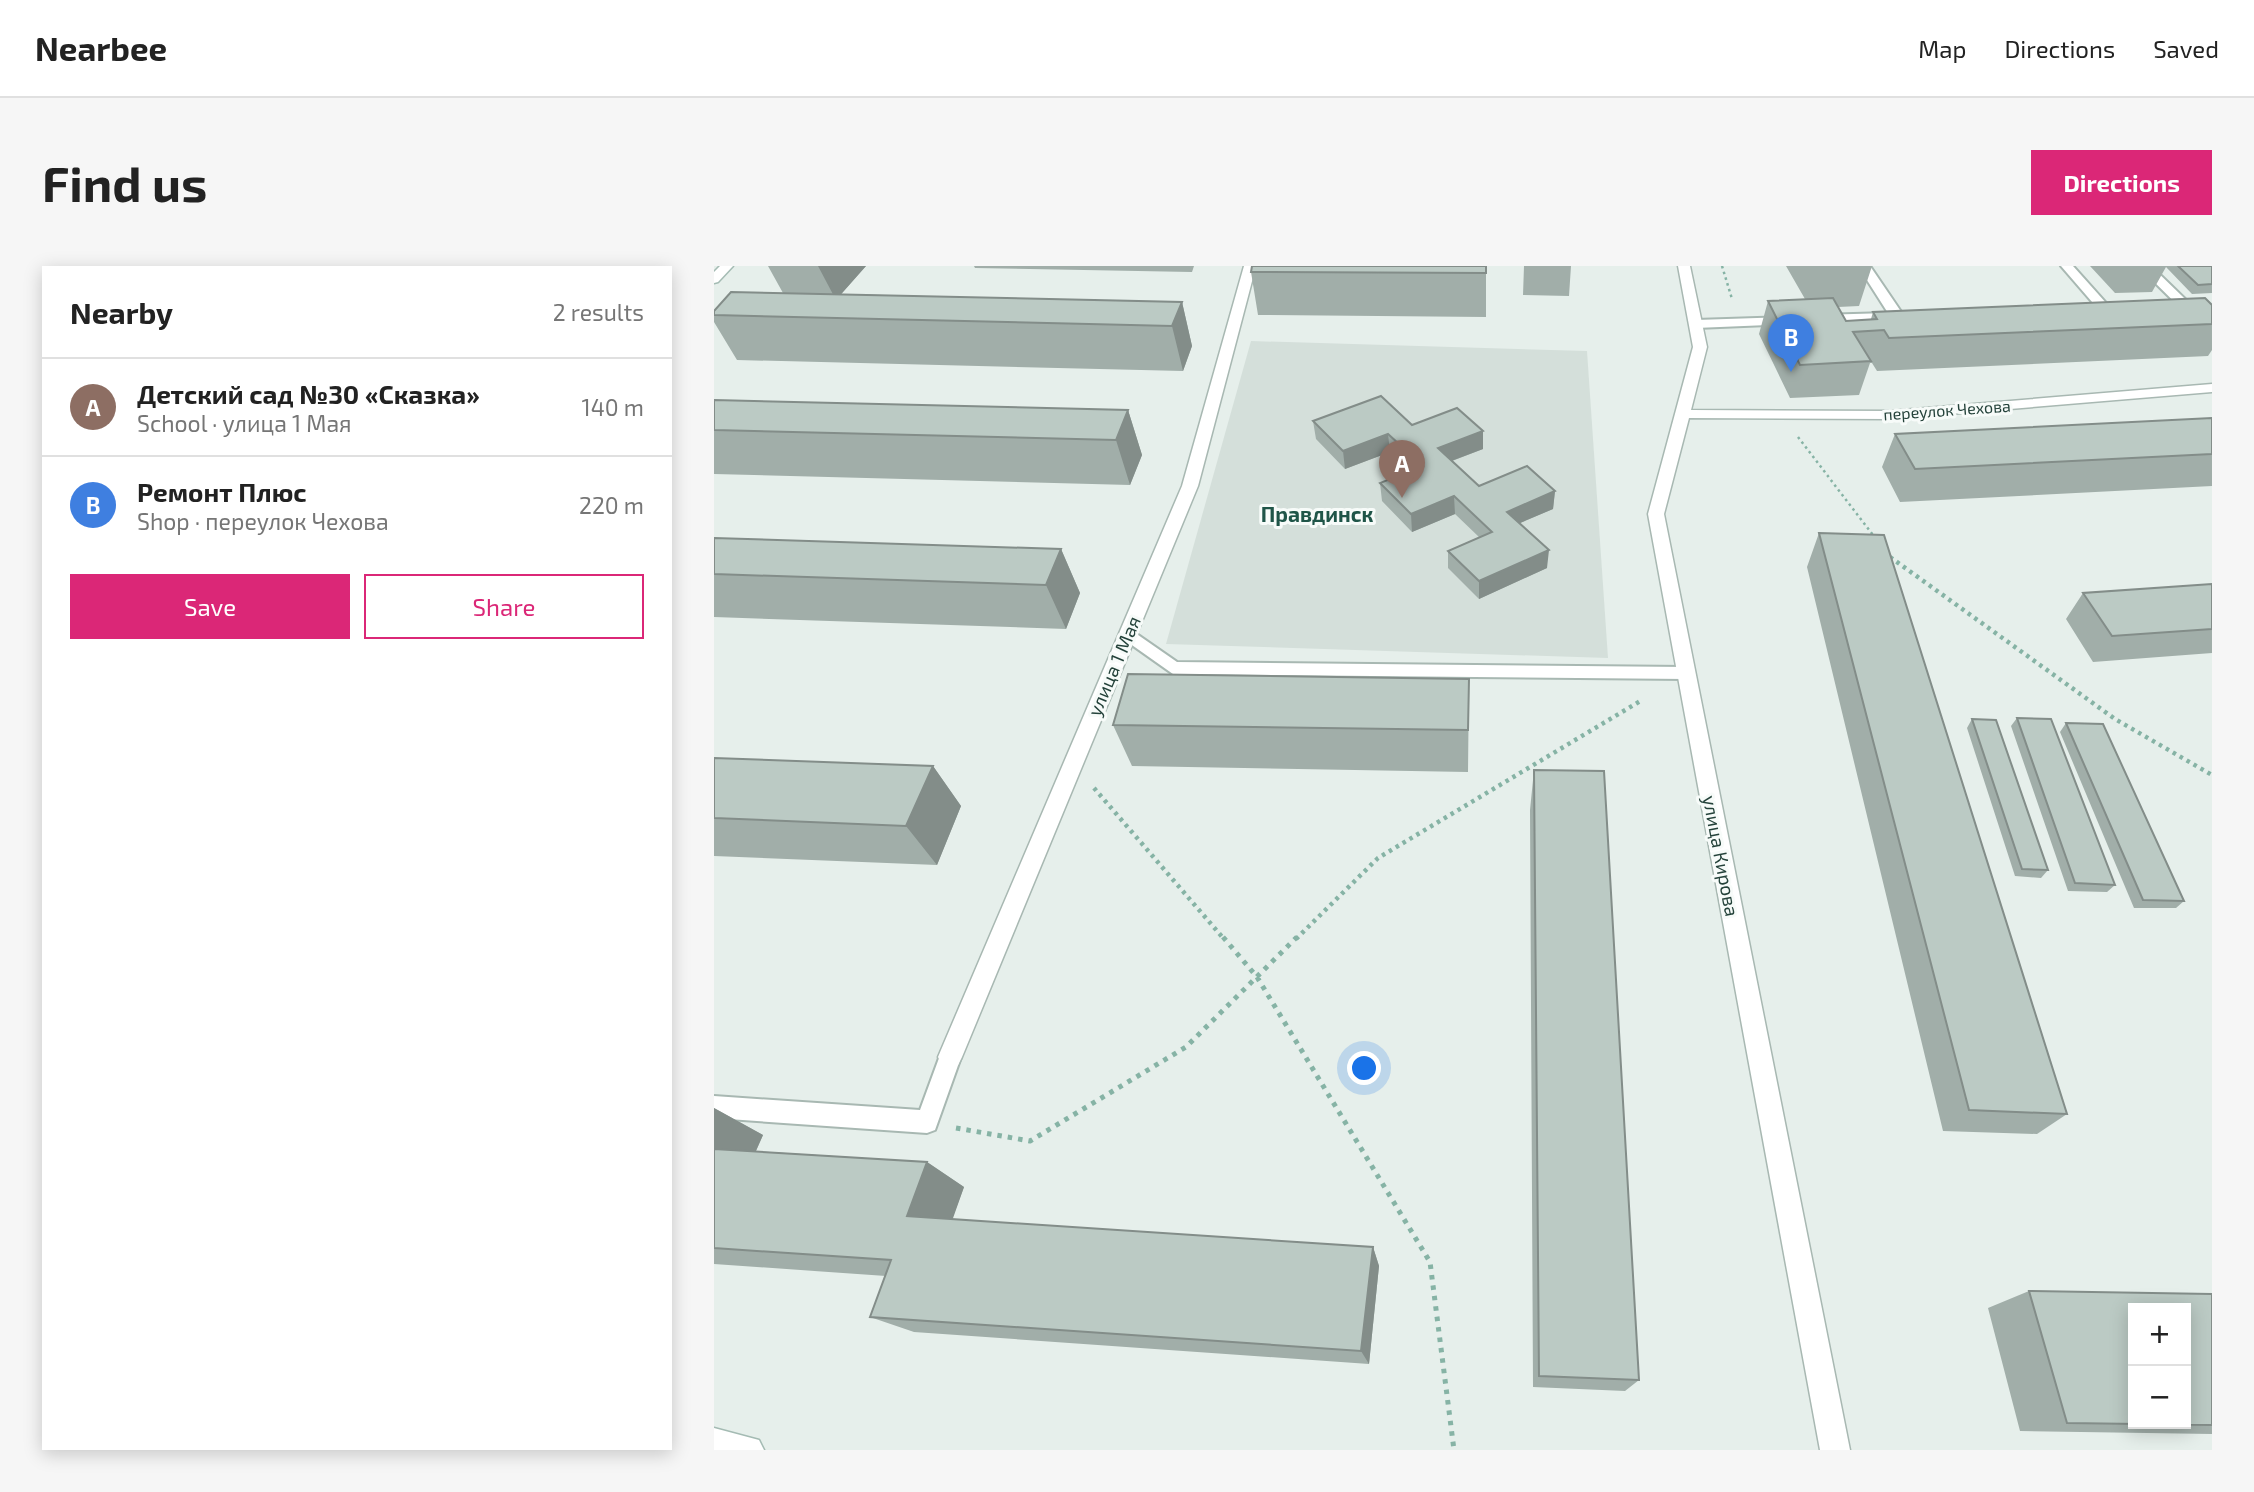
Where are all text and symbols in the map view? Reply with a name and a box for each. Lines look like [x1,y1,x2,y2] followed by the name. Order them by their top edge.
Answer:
[35,28,167,68] text: Nearbee
[1918,34,1966,63] text: Map
[2004,34,2115,63] text: Directions
[2153,34,2219,63] text: Saved
[2031,150,2212,215] button: Directions
[42,153,207,212] text: Find us
[70,294,173,330] text: Nearby
[553,298,644,326] text: 2 results
[1768,314,1814,372] pin: B
[137,378,480,409] text: Детский сад №30 «Сказка»
[85,393,101,421] text: A
[582,393,644,421] text: 140 m
[1883,396,2011,424] street label: переулок Чехова
[137,409,352,437] text: School · улица 1 Мая
[1379,440,1425,498] pin: A
[137,476,307,507] text: Ремонт Плюс
[86,491,100,519] text: B
[579,491,644,519] text: 220 m
[1261,501,1373,526] district label: Правдинск
[137,507,389,535] text: Shop · переулок Чехова
[70,574,350,639] button: Save
[364,574,644,639] button: Share
[1082,612,1146,720] street label: улица 1 Мая
[1698,793,1744,919] street label: улица Кирова
[1347,1051,1381,1085] your location
[2128,1303,2191,1429] map controls
[2128,1303,2191,1366] button: +
[2128,1366,2191,1429] button: −

